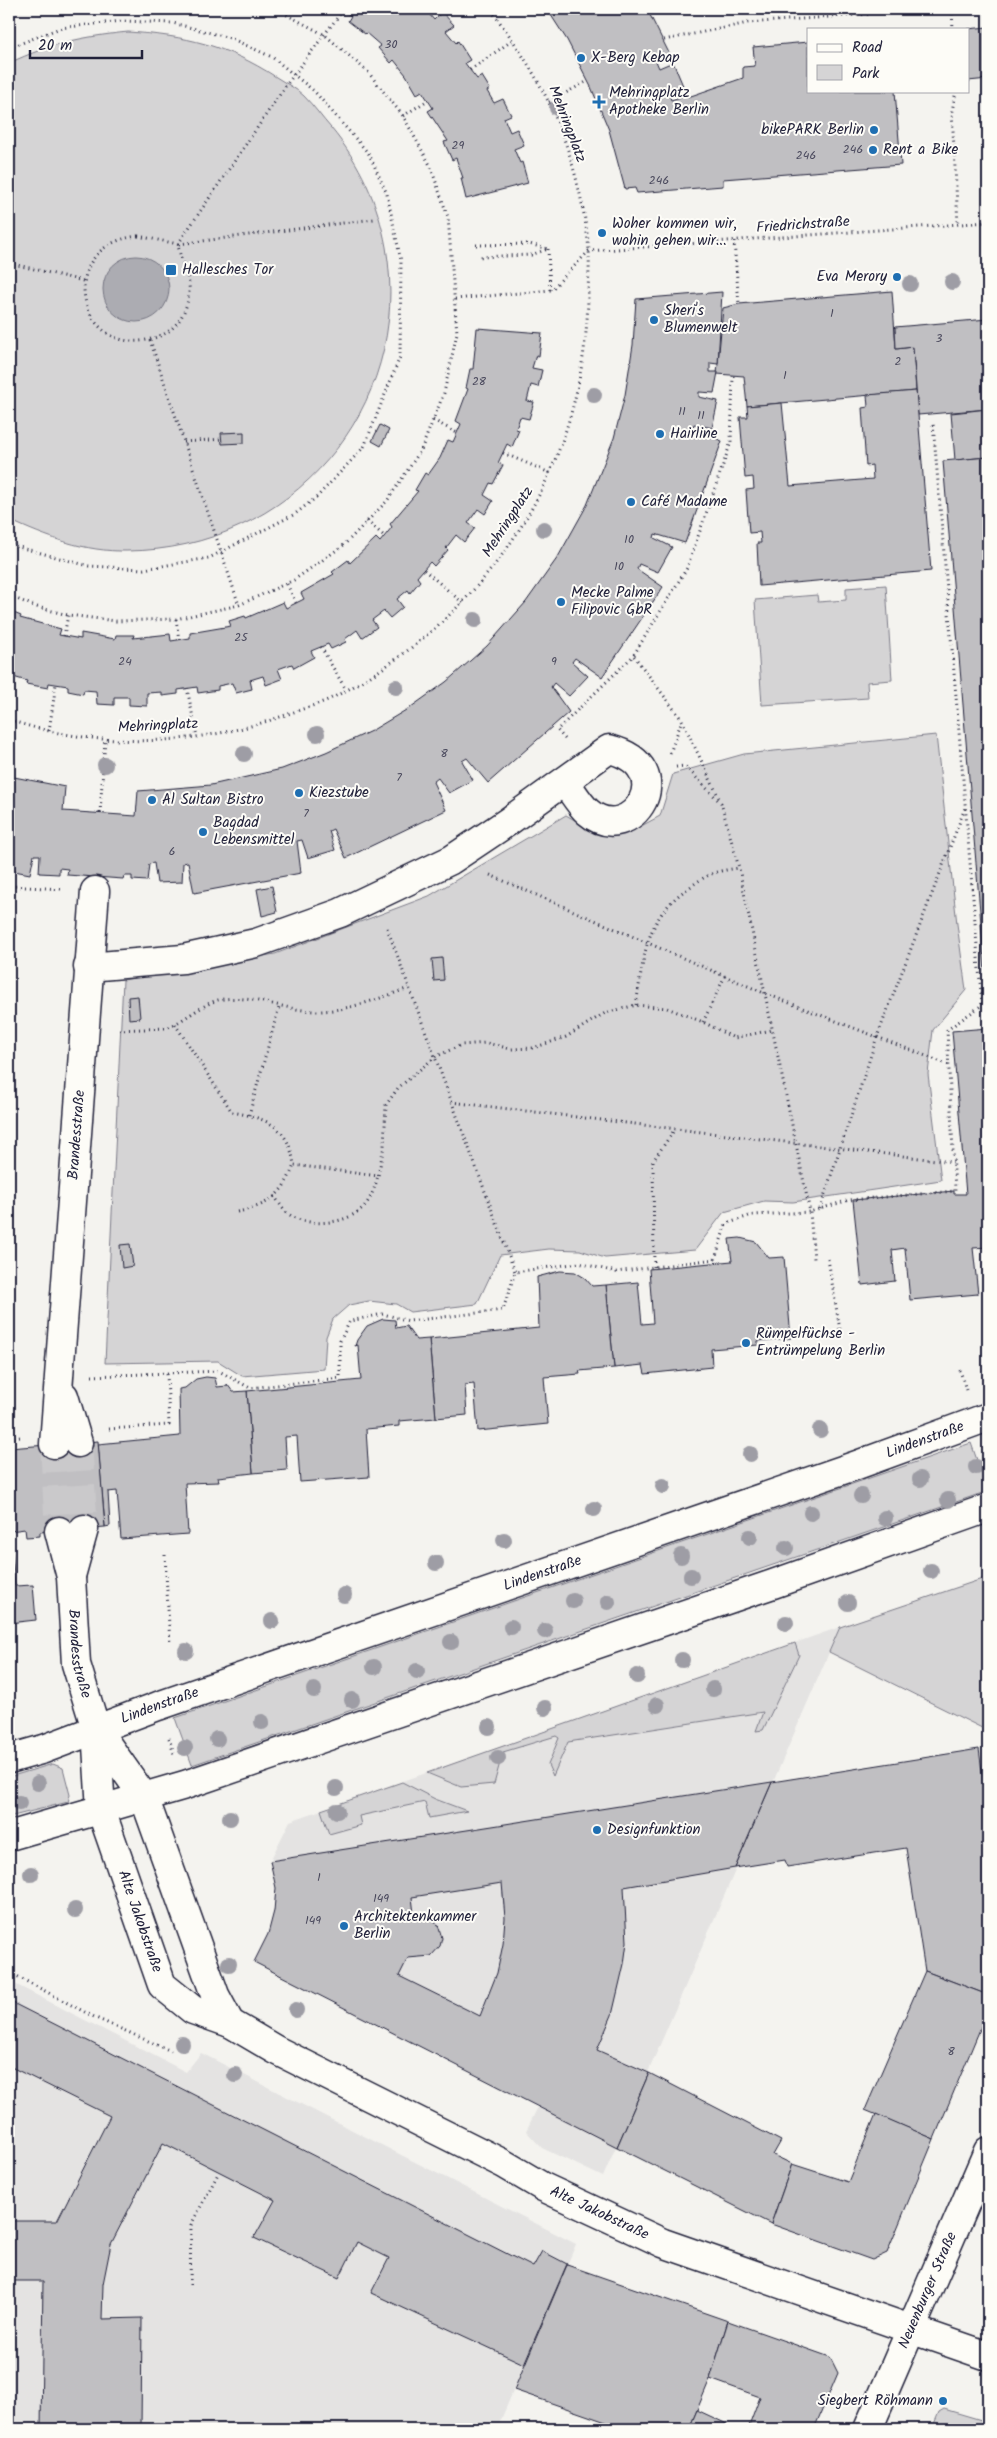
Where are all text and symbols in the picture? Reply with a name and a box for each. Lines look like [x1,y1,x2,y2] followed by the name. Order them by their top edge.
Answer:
[30,28,142,60] scale bar
[807,28,970,92] legend
[38,34,72,58] text: 20 m
[385,35,397,54] house number: 30
[852,36,883,60] text: Road
[591,46,679,70] place label: X-Berg Kebap
[575,52,587,64] marker: X-Berg Kebap
[852,62,880,86] text: Park
[609,81,709,122] place label: Mehringplatz Apotheke Berlin
[541,82,593,166] street label: Mehringplatz
[593,96,605,108] marker: Mehringplatz Apotheke Berlin
[761,118,864,142] place label: bikePARK Berlin
[868,124,880,136] marker: bikePARK Berlin
[452,136,465,155] house number: 29
[883,138,959,162] place label: Rent a Bike
[843,140,863,159] house number: 246
[867,144,879,156] marker: Rent a Bike
[796,146,816,165] house number: 246
[649,171,669,190] house number: 246
[755,210,851,240] street label: Friedrichstraße
[612,212,737,253] place label: Woher kommen wir, wohin gehen wir...
[596,227,608,239] marker: Woher kommen wir, wohin gehen wir...
[182,258,274,282] place label: Hallesches Tor
[164,263,178,277] marker: Hallesches Tor
[816,265,888,289] place label: Eva Merory
[891,271,903,283] marker: Eva Merory
[664,299,738,340] place label: Sheri's Blumenwelt
[830,304,834,323] house number: 1
[648,314,660,326] marker: Sheri's Blumenwelt
[936,329,943,348] house number: 3
[895,352,902,371] house number: 2
[783,366,787,385] house number: 1
[472,372,487,391] house number: 28
[678,402,686,421] house number: 11
[697,406,705,425] house number: 11
[670,422,718,446] place label: Hairline
[654,428,666,440] marker: Hairline
[476,481,540,562] street label: Mehringplatz
[641,490,728,514] place label: Café Madame
[625,496,637,508] marker: Café Madame
[624,530,634,549] house number: 10
[614,557,624,576] house number: 10
[571,581,654,622] place label: Mecke Palme Filipovic GbR
[555,596,567,608] marker: Mecke Palme Filipovic GbR
[234,628,249,647] house number: 25
[118,652,132,671] house number: 24
[551,652,557,671] house number: 9
[117,712,199,740] street label: Mehringplatz
[440,744,448,763] house number: 8
[396,768,402,787] house number: 7
[309,781,369,805] place label: Kiezstube
[293,787,305,799] marker: Kiezstube
[162,788,264,812] place label: Al Sultan Bistro
[146,794,158,806] marker: Al Sultan Bistro
[303,804,309,823] house number: 7
[213,811,295,852] place label: Bagdad Lebensmittel
[197,826,209,838] marker: Bagdad Lebensmittel
[169,842,175,861] house number: 6
[62,1089,92,1181] street label: Brandesstraße
[756,1322,885,1363] place label: Rümpelfüchse - Entrümpelung Berlin
[740,1337,752,1349] marker: Rümpelfüchse - Entrümpelung Berlin
[882,1415,968,1465] street label: Lindenstraße
[500,1549,585,1598] street label: Lindenstraße
[61,1609,98,1702] street label: Brandesstraße
[117,1681,202,1731] street label: Lindenstraße
[607,1818,701,1842] place label: Designfunktion
[591,1824,603,1836] marker: Designfunktion
[111,1867,169,1976] street label: Alte Jakobstraße
[317,1868,321,1887] house number: 1
[373,1889,389,1908] house number: 149
[354,1905,477,1946] place label: Architektenkammer Berlin
[305,1911,321,1930] house number: 149
[338,1920,350,1932] marker: Architektenkammer Berlin
[947,2042,955,2061] house number: 8
[546,2180,653,2247] street label: Alte Jakobstraße
[892,2228,964,2353] street label: Neuenburger Straße
[818,2389,933,2413] place label: Siegbert Röhmann
[937,2395,949,2407] marker: Siegbert Röhmann

